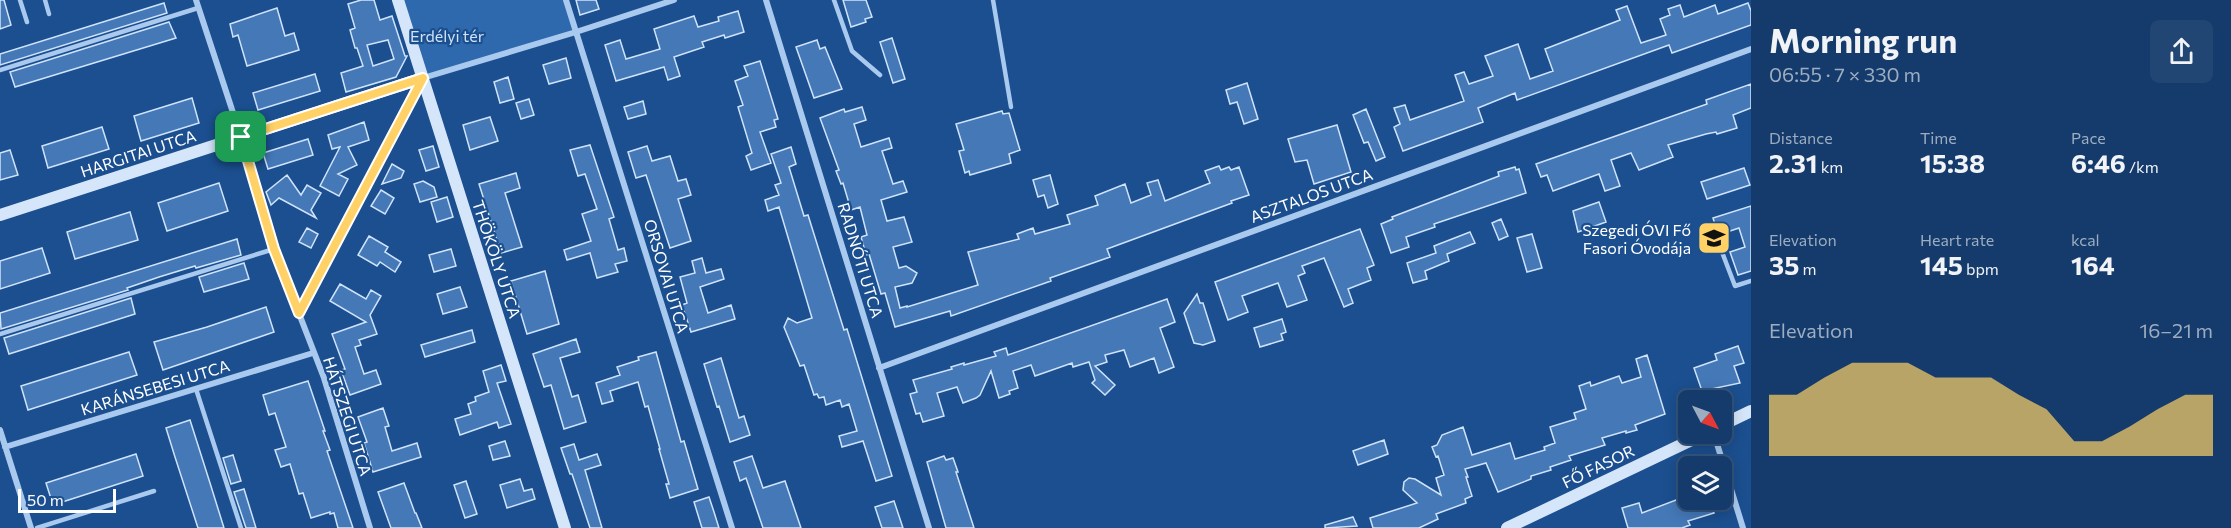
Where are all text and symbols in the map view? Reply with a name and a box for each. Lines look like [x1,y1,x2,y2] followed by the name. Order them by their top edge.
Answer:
[1769,19,1957,60] text: Morning run
[2150,20,2213,83] button: share
[410,26,485,45] park label: Erdélyi tér
[1769,62,1921,86] text: 06:55 · 7 × 330 m
[215,111,266,162] pin
[224,120,257,153] icon: arrive
[78,125,198,181] street label: HARGITAI UTCA
[1769,128,1833,147] text: Distance
[1920,128,1957,147] text: Time
[2071,128,2106,147] text: Pace
[1769,147,1818,178] text: 2.31
[1920,147,1985,178] text: 15:38
[2071,147,2126,178] text: 6:46
[1818,157,1843,176] text: km
[2126,157,2159,176] text: /km
[1247,164,1375,226] street label: ASZTALOS UTCA
[469,198,525,320] street label: THÖKÖLY UTCA
[834,200,888,320] street label: RADNÓTI UTCA
[641,217,693,335] street label: ORSOVAI UTCA
[1582,220,1691,257] place label: Szegedi ÓVI Fő Fasori Óvodája
[1696,220,1732,256] school or university icon: Szegedi ÓVI Fő Fasori Óvodája
[1769,230,1837,249] text: Elevation
[1920,230,1994,249] text: Heart rate
[2071,230,2100,249] text: kcal
[1769,249,1799,280] text: 35
[1920,249,1963,280] text: 145
[2071,249,2115,280] text: 164
[1799,259,1816,278] text: m
[1963,259,1999,278] text: bpm
[1769,318,1854,342] text: Elevation
[2140,318,2213,342] text: 16–21 m
[320,354,376,478] street label: HÁTSZEGI UTCA
[78,355,232,419] street label: KARÁNSEBESI UTCA
[1678,390,1732,444] north arrow
[1678,390,1732,510] map controls
[1559,440,1637,492] street label: FŐ FASOR
[1678,456,1732,510] button: layers
[18,486,116,514] scale bar
[27,490,64,509] text: 50 m

